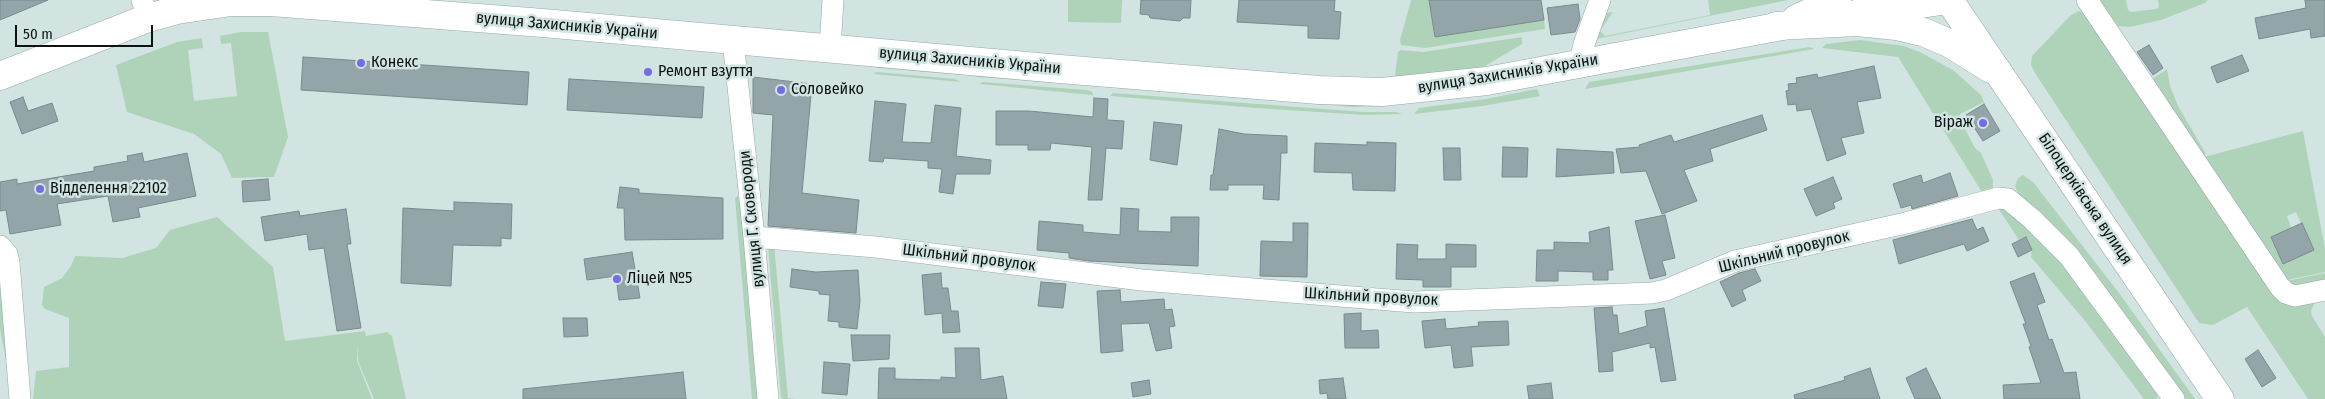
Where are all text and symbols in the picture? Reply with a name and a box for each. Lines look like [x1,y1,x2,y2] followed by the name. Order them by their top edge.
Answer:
[475,8,659,44] street label: вулиця Захисників України
[18,15,155,47] scale bar
[23,25,53,43] text: 50 m
[878,43,1062,79] street label: вулиця Захисників України
[1416,50,1600,98] street label: вулиця Захисників України
[371,53,418,73] place label: Конекс
[355,57,367,69] marker: Конекс
[658,62,753,82] place label: Ремонт взуття
[642,66,654,78] marker: Ремонт взуття
[791,80,864,100] place label: Соловейко
[775,84,787,96] marker: Соловейко
[1934,113,1973,133] place label: Віраж
[1977,117,1989,129] marker: Віраж
[2034,130,2136,268] street label: Білоцерківська вулиця
[735,149,769,289] street label: вулиця Г. Сковороди
[50,179,167,199] place label: Відделення 22102
[34,183,46,195] marker: Відделення 22102
[1717,226,1851,278] street label: Шкільний провулок
[901,240,1037,276] street label: Шкільний провулок
[627,269,692,289] place label: Ліцей №5
[611,273,623,285] marker: Ліцей №5
[1304,284,1438,310] street label: Шкільний провулок

